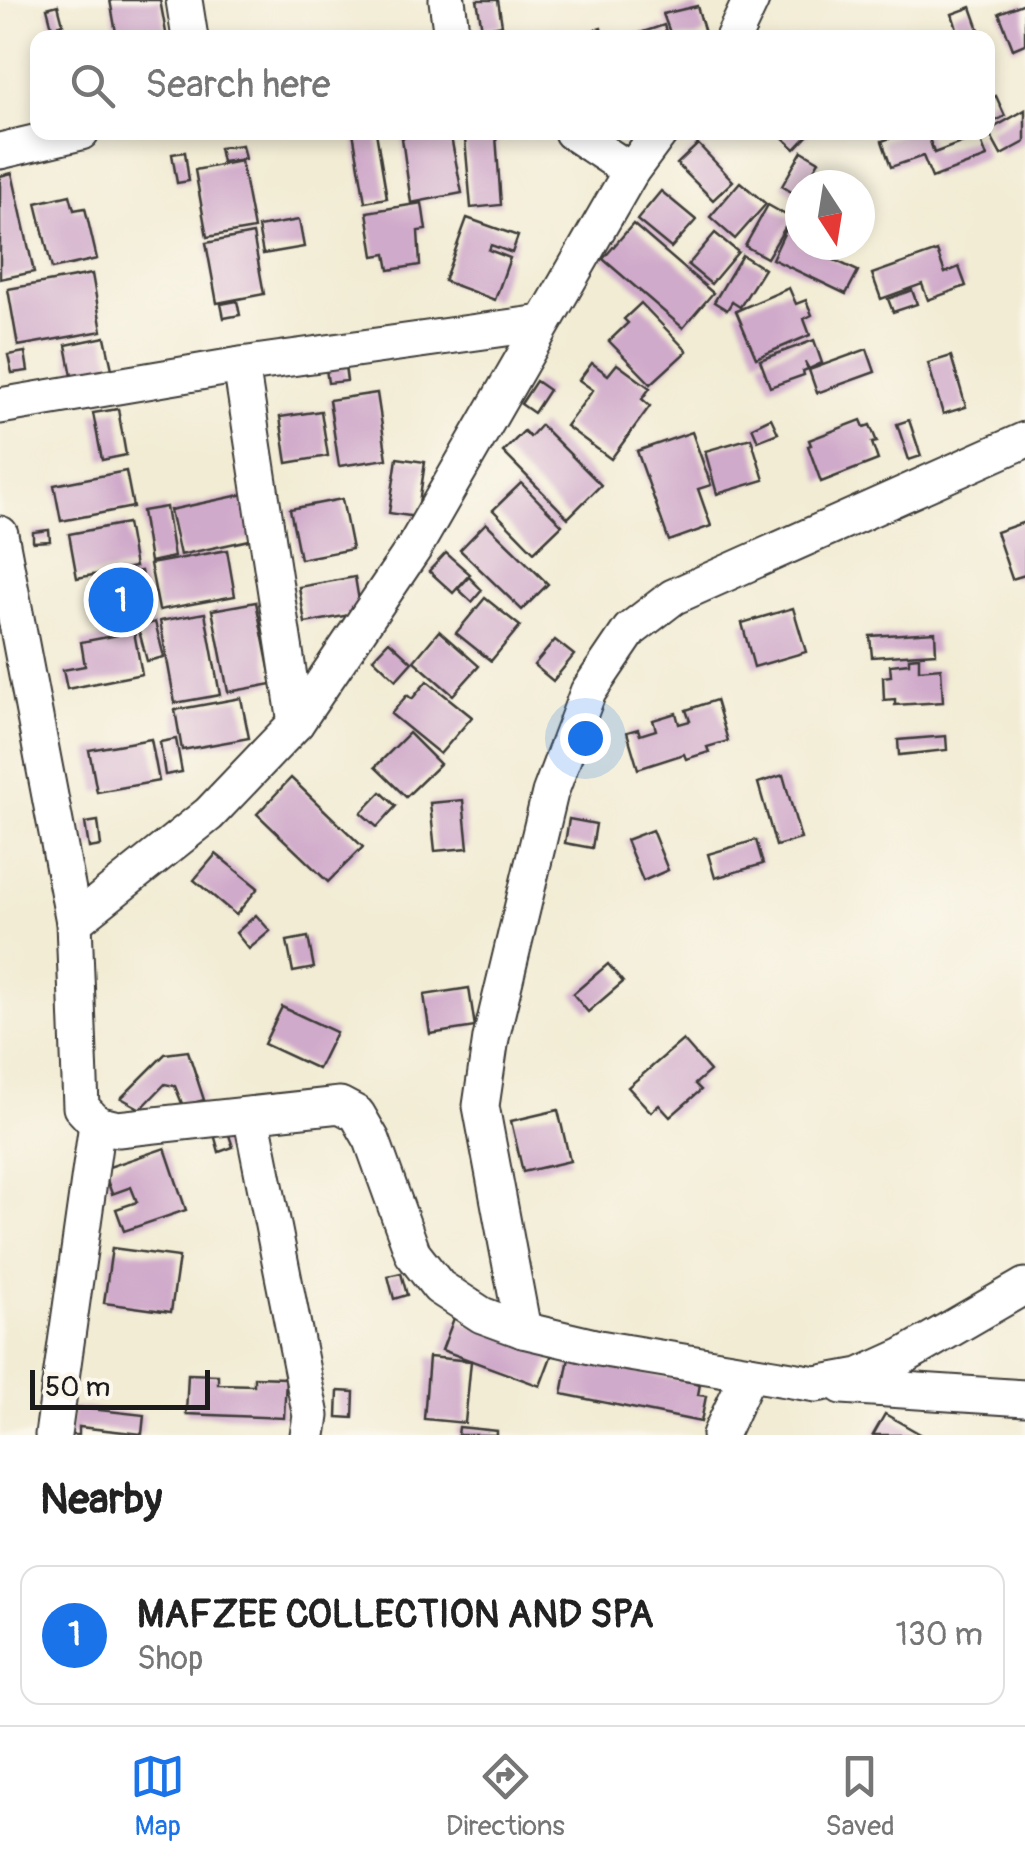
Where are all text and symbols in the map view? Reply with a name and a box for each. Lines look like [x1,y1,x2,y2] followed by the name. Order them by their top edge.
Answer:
[30,30,995,140] search box
[65,58,120,113] icon: search
[145,61,331,109] text: Search here
[785,170,875,260] north arrow
[88,562,154,638] pin: 1
[560,713,611,764] your location
[30,1365,210,1410] scale bar
[45,1370,110,1405] text: 50 m
[40,1474,162,1526] text: Nearby
[137,1591,654,1639] text: MAFZEE COLLECTION AND SPA
[68,1615,81,1655] text: 1
[895,1615,983,1655] text: 130 m
[137,1639,203,1679] text: Shop
[130,1749,185,1844] tab: Map
[446,1749,565,1844] tab: Directions
[825,1749,895,1844] tab: Saved

